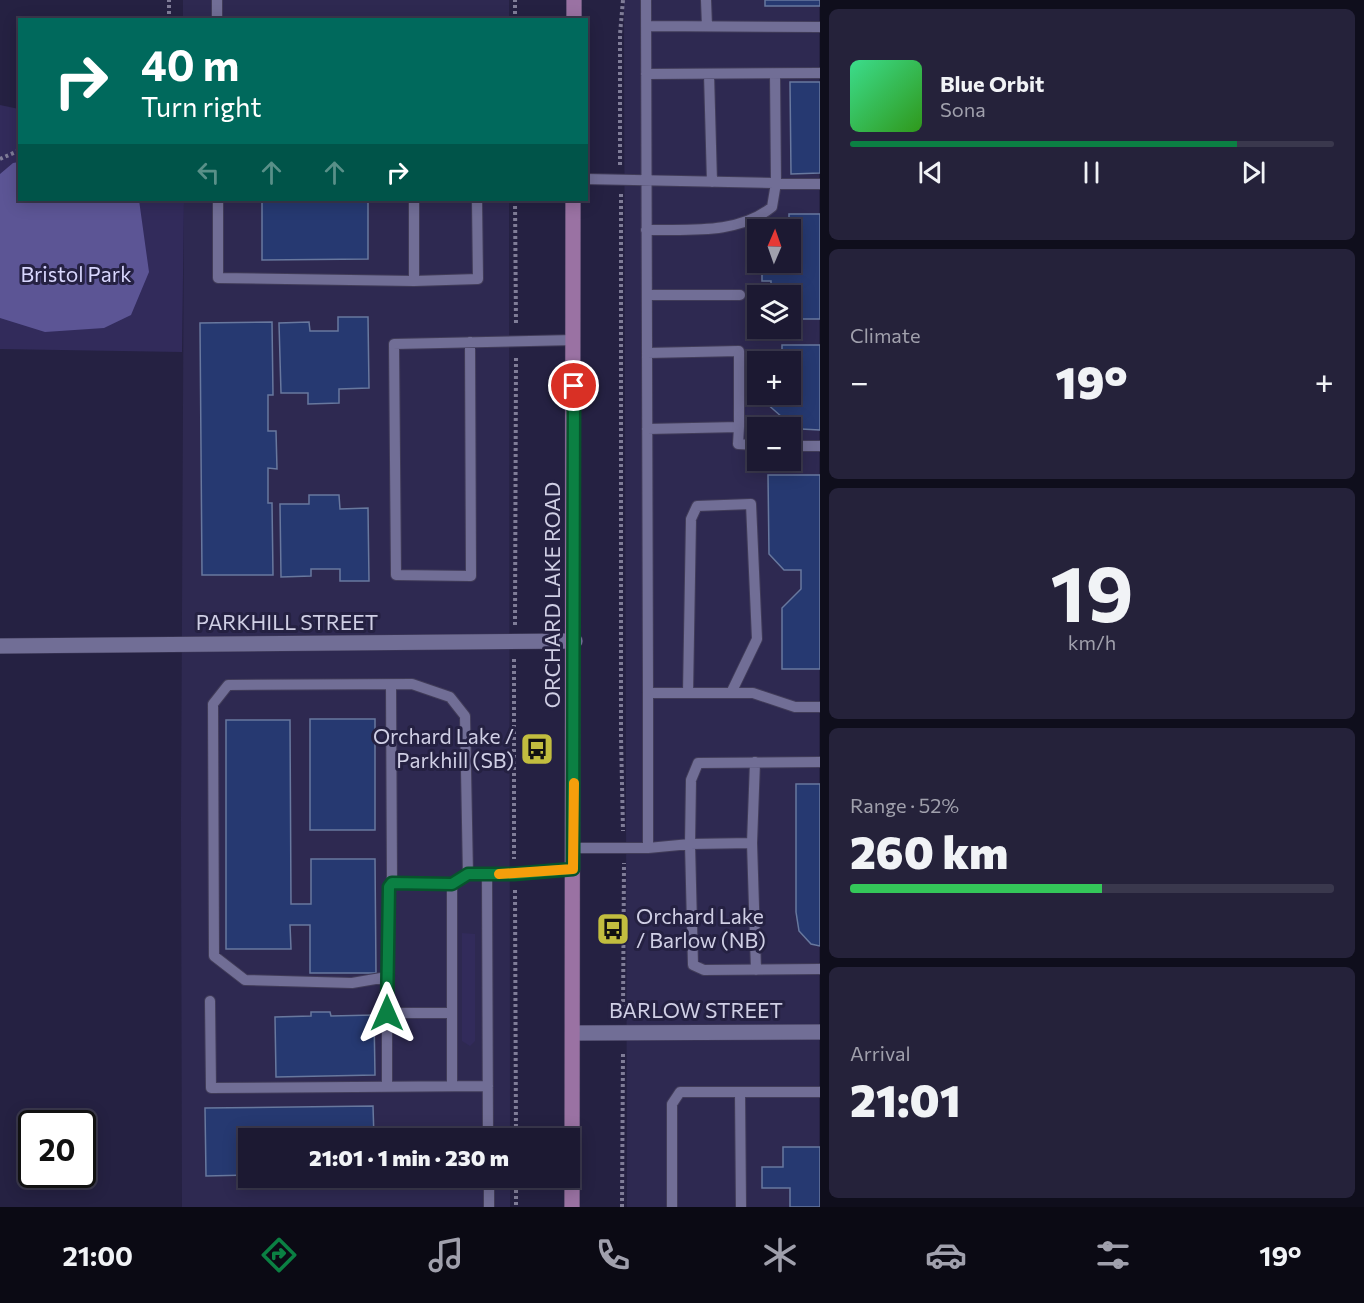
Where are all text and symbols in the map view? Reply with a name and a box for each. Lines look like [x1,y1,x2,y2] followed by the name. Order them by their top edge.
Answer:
[141,38,239,90] text: 40 m
[42,42,120,120] icon: right
[940,70,1044,97] text: Blue Orbit
[141,90,261,123] text: Turn right
[940,97,986,121] text: Sona
[192,156,225,189] icon: left
[255,156,288,189] icon: ahead
[318,156,351,189] icon: ahead
[381,156,414,189] icon: right
[914,156,947,189] icon: previous
[1075,156,1108,189] icon: pause
[1237,156,1270,189] icon: next
[747,219,801,273] north arrow
[747,219,801,471] map controls
[20,261,132,286] park label: Bristol Park
[747,285,801,339] button: layers
[850,323,920,347] text: Climate
[747,351,801,405] button: +
[1056,353,1128,408] text: 19°
[548,360,599,411] pin
[850,360,869,401] text: −
[1315,360,1334,401] text: +
[557,369,590,402] icon: arrive
[747,417,801,471] button: −
[539,482,564,708] street label: ORCHARD LAKE ROAD
[1050,543,1134,638] text: 19
[196,609,378,634] street label: PARKHILL STREET
[1068,630,1116,654] text: km/h
[373,723,514,772] place label: Orchard Lake / Parkhill (SB)
[519,731,555,767] bus stop icon: Orchard Lake / Parkhill (SB)
[850,793,959,817] text: Range · 52%
[850,823,1008,878] text: 260 km
[636,903,766,952] place label: Orchard Lake / Barlow (NB)
[595,911,631,947] bus stop icon: Orchard Lake / Barlow (NB)
[355,981,419,1045] position arrow
[609,997,783,1022] street label: BARLOW STREET
[850,1041,911,1065] text: Arrival
[850,1071,961,1126] text: 21:01
[18,1110,96,1188] speed limit sign: 20
[309,1144,509,1171] text: 21:01 · 1 min · 230 m
[258,1234,300,1276] icon: directions
[425,1234,467,1276] icon: music
[592,1234,634,1276] icon: phone
[759,1234,801,1276] icon: climate
[925,1234,967,1276] icon: car
[1092,1234,1134,1276] icon: filters
[62,1239,133,1272] text: 21:00
[1259,1239,1302,1272] text: 19°

